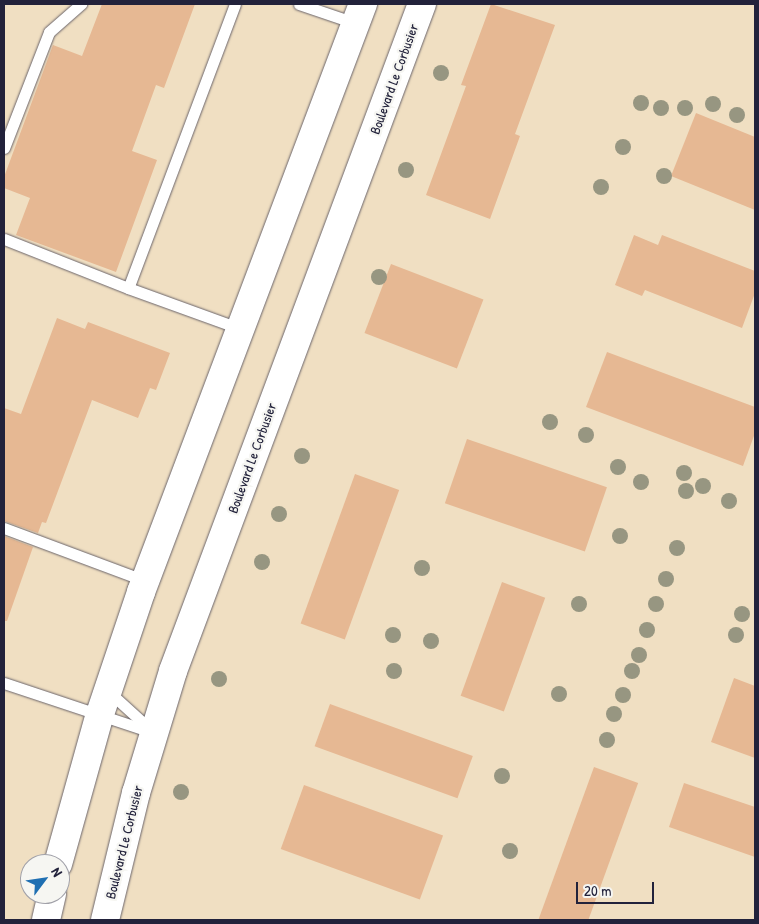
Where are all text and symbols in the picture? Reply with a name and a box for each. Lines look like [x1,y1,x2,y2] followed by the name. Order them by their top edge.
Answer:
[366,21,422,137] street label: Boulevard Le Corbusier
[224,400,280,516] street label: Boulevard Le Corbusier
[102,784,146,900] street label: Boulevard Le Corbusier
[20,854,70,904] north arrow
[47,863,67,880] text: N
[579,872,656,904] scale bar
[584,880,611,901] text: 20 m

